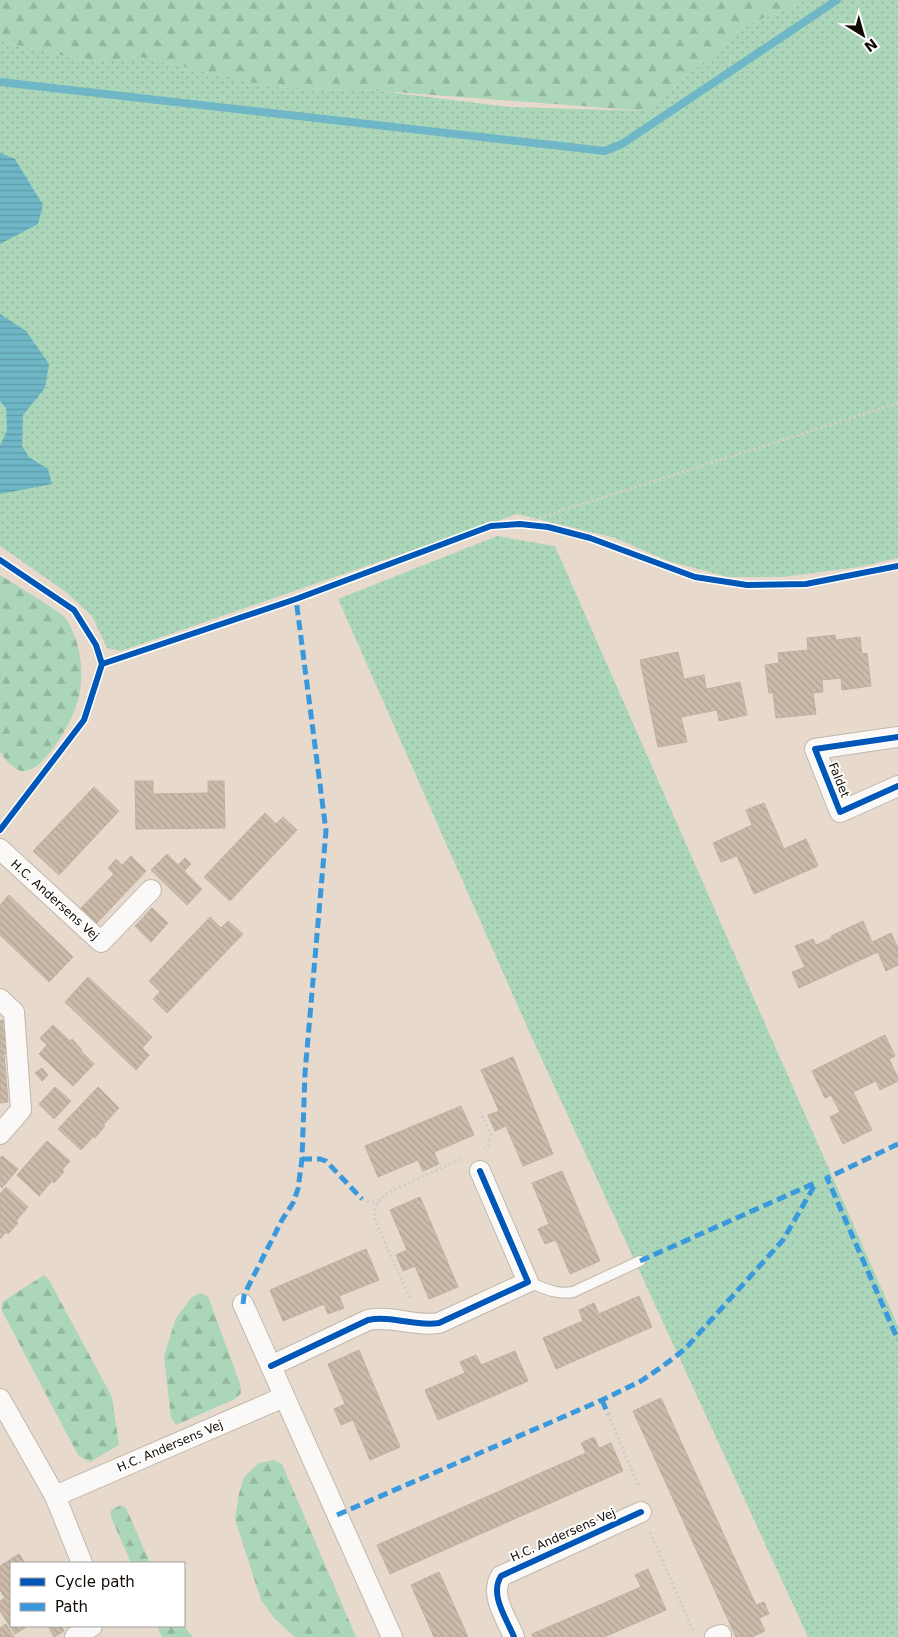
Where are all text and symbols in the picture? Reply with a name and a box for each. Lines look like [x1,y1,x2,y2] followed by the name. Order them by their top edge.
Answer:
[838,10,888,60] north arrow
[861,35,880,55] text: N
[826,761,852,800] street label: Faldet
[8,857,102,943] street label: H.C. Andersens Vej
[115,1417,225,1475] street label: H.C. Andersens Vej
[508,1505,618,1565] street label: H.C. Andersens Vej
[10,1562,185,1627] legend
[55,1573,135,1591] text: Cycle path
[55,1598,88,1616] text: Path

